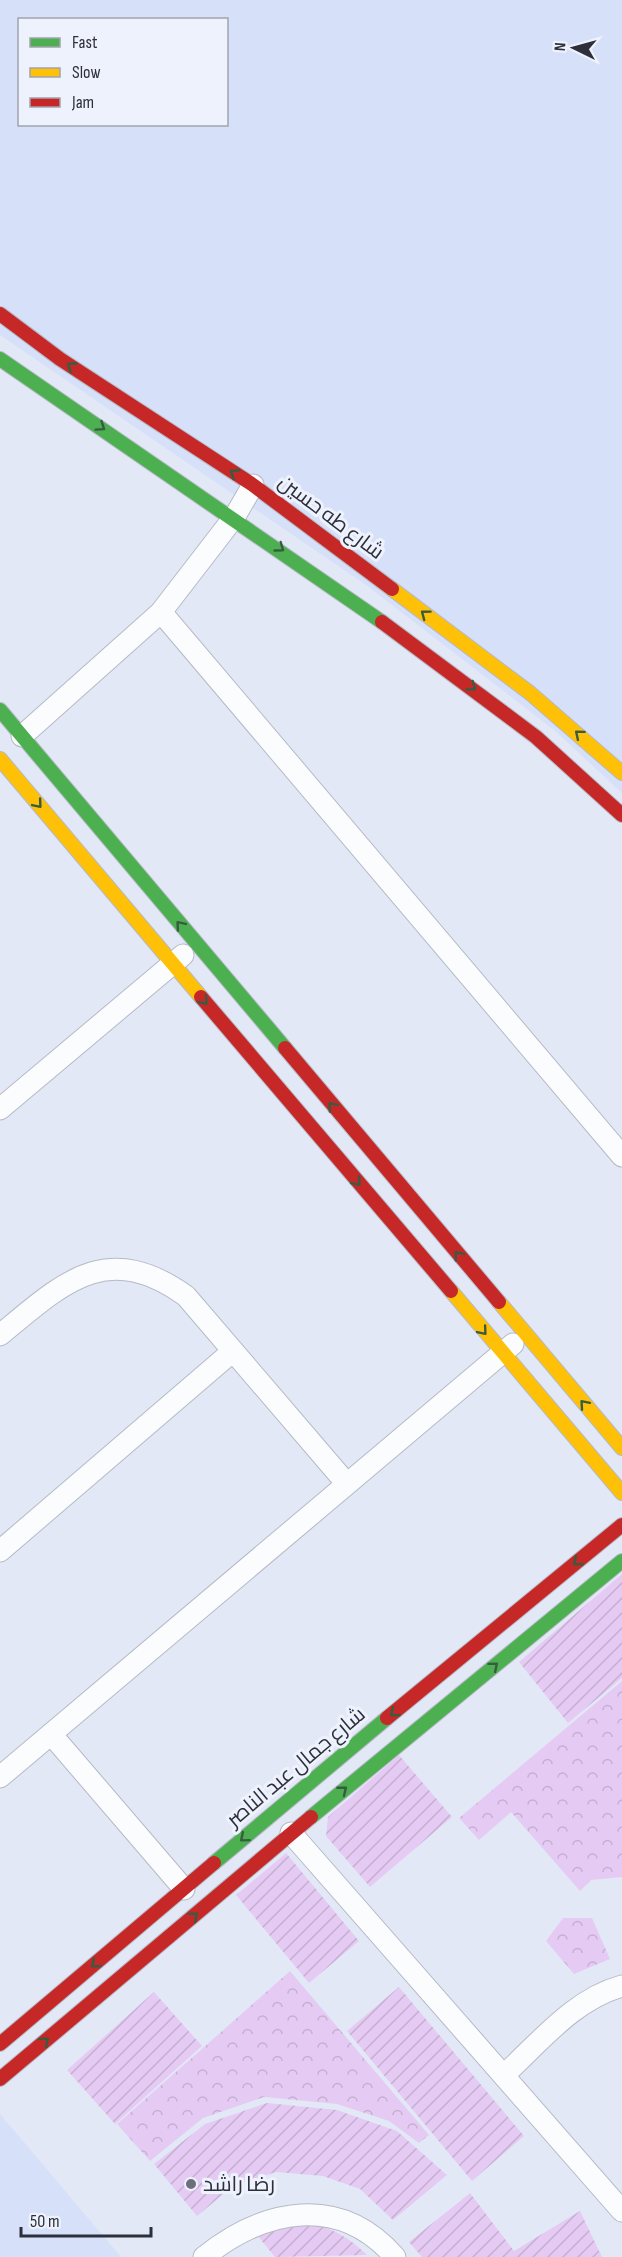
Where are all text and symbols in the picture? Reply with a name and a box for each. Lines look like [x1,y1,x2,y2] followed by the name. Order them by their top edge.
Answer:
[18,18,228,126] legend
[544,18,604,78] north arrow
[72,32,98,53] text: Fast
[551,42,570,52] text: N
[72,62,101,83] text: Slow
[71,92,94,113] text: Jam
[67,362,77,374] one-way arrow
[95,419,105,431] one-way arrow
[230,469,241,480] one-way arrow
[273,469,389,566] street label: شارع طه حسين
[273,541,284,552] one-way arrow
[420,610,431,621] one-way arrow
[465,679,476,690] one-way arrow
[575,730,586,741] one-way arrow
[30,797,41,808] one-way arrow
[176,921,187,932] one-way arrow
[197,994,208,1005] one-way arrow
[328,1102,339,1113] one-way arrow
[350,1175,361,1186] one-way arrow
[454,1251,465,1262] one-way arrow
[475,1324,486,1335] one-way arrow
[580,1400,591,1411] one-way arrow
[573,1555,584,1566] one-way arrow
[487,1663,498,1674] one-way arrow
[221,1702,371,1834] street label: شارع جمال عبد الناصر
[390,1705,401,1716] one-way arrow
[336,1787,347,1798] one-way arrow
[240,1831,251,1842] one-way arrow
[187,1912,198,1923] one-way arrow
[91,1957,102,1968] one-way arrow
[38,2038,49,2049] one-way arrow
[203,2172,275,2197] place label: رضا راشد
[184,2177,198,2191] marker: رضا راشد
[21,2200,152,2238] scale bar
[30,2211,60,2232] text: 50 m

